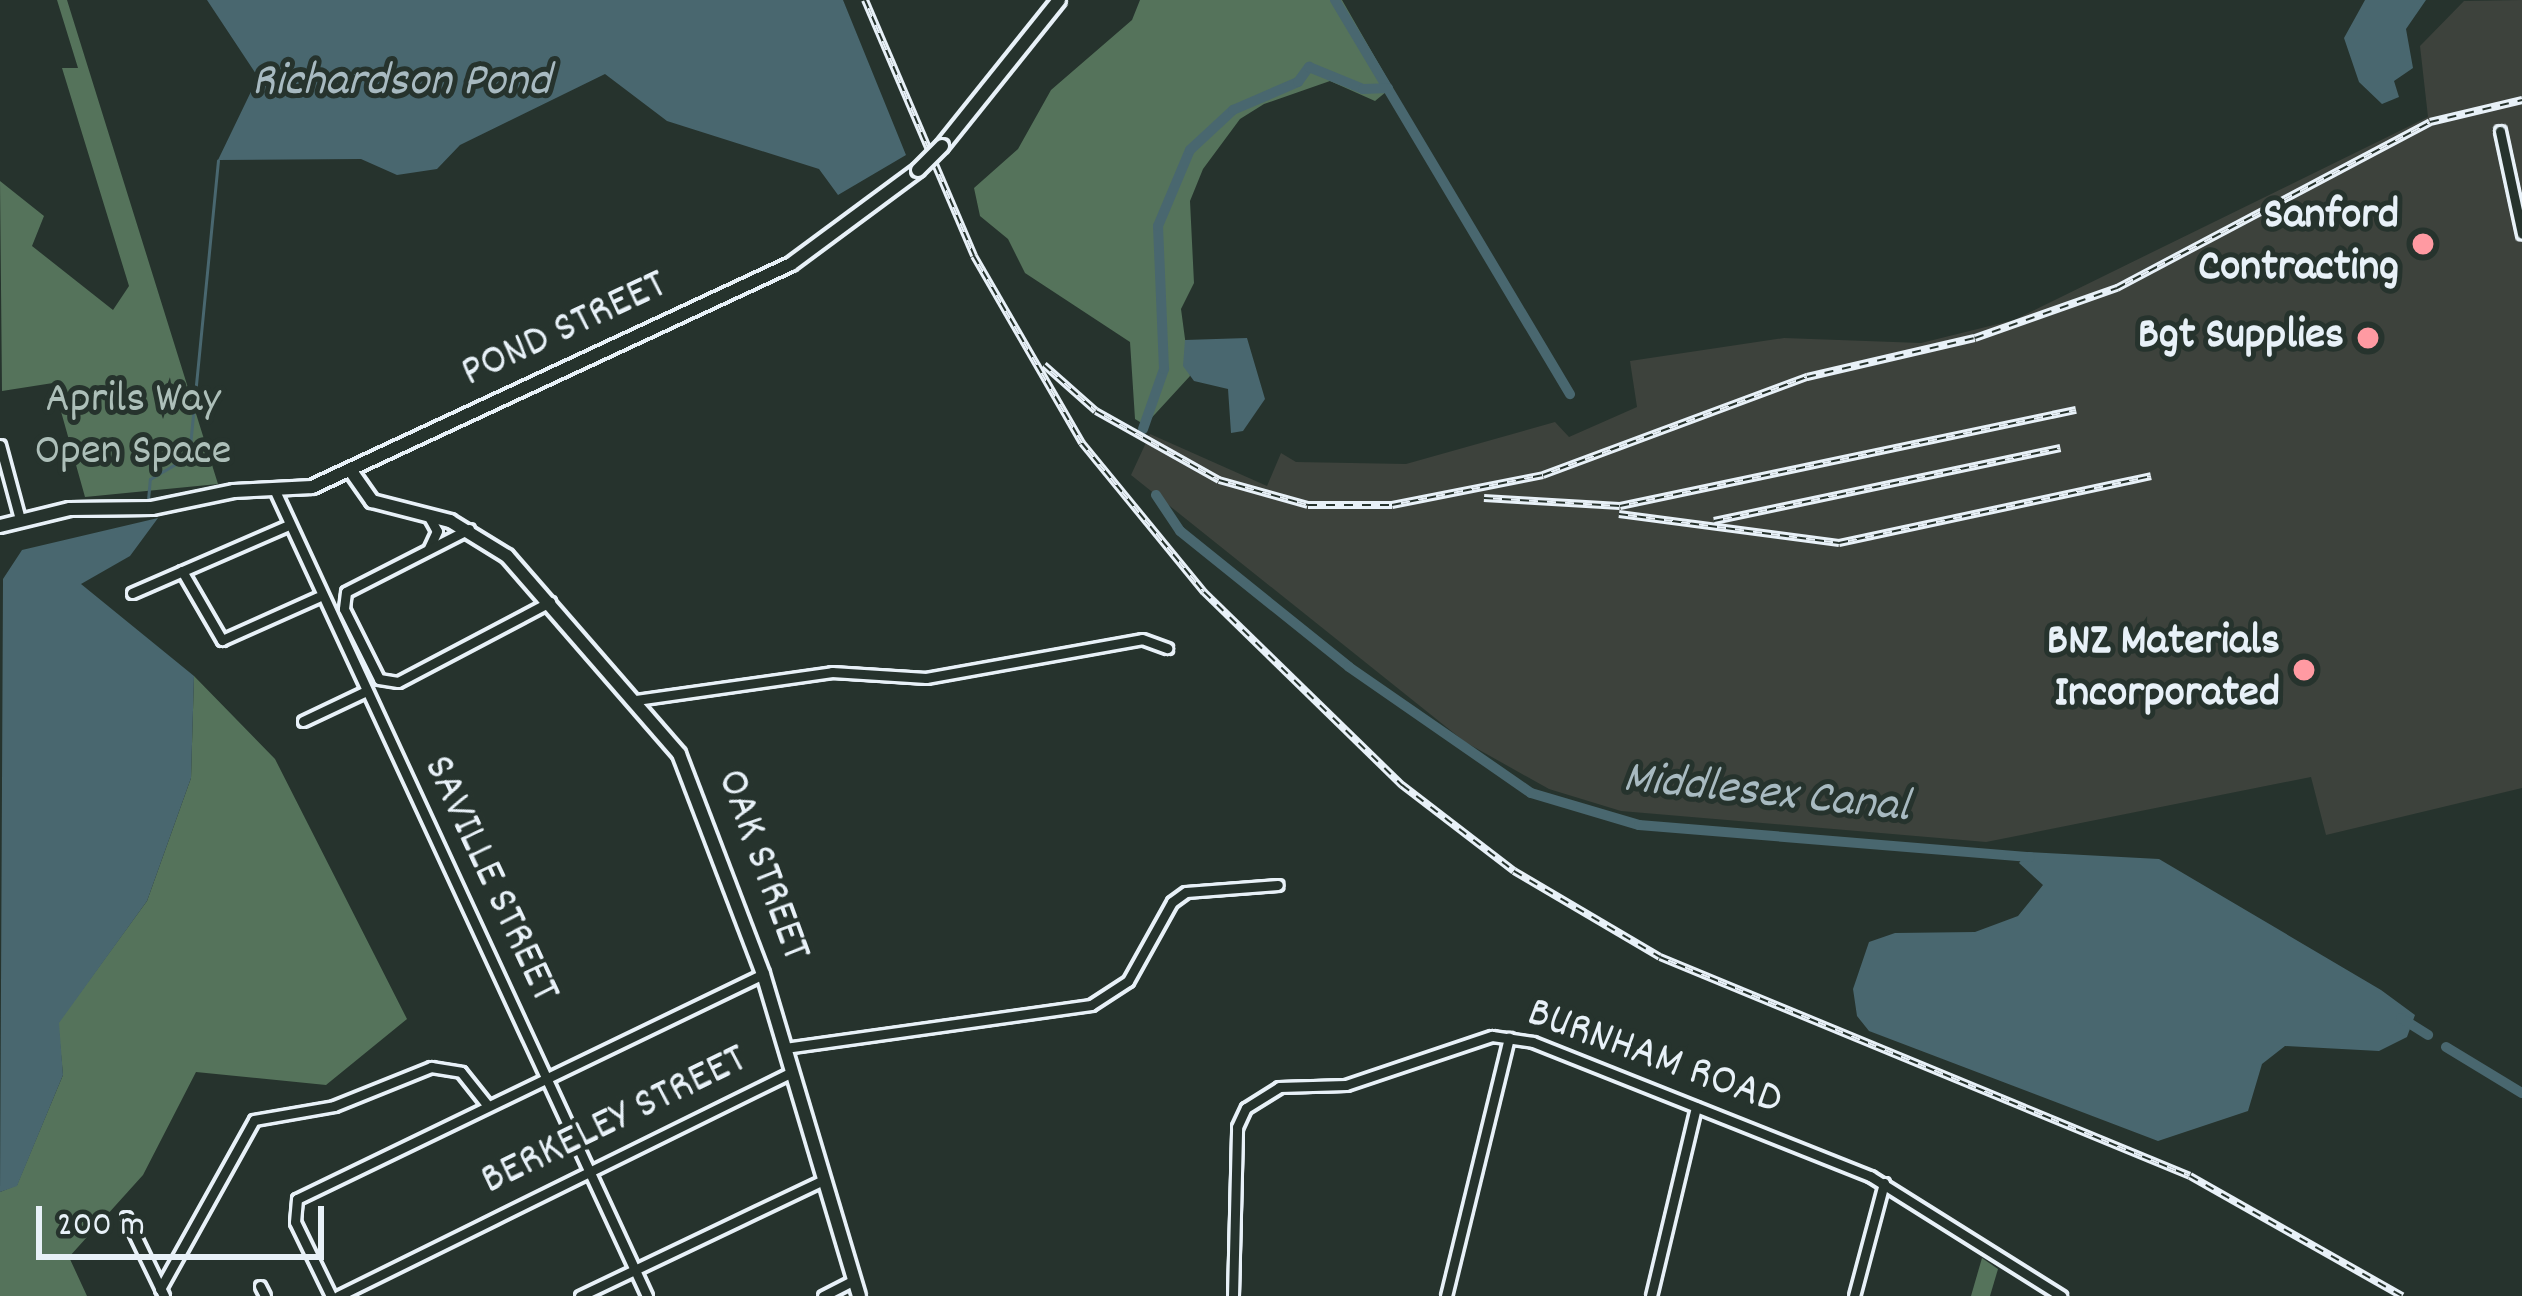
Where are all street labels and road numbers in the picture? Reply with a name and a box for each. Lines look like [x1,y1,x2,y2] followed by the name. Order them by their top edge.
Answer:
[454,260,676,402] street label: POND STREET
[408,748,570,1012] street label: SAVILLE STREET
[701,763,821,969] street label: OAK STREET
[1519,988,1789,1130] street label: BURNHAM ROAD
[473,1034,757,1210] street label: BERKELEY STREET

